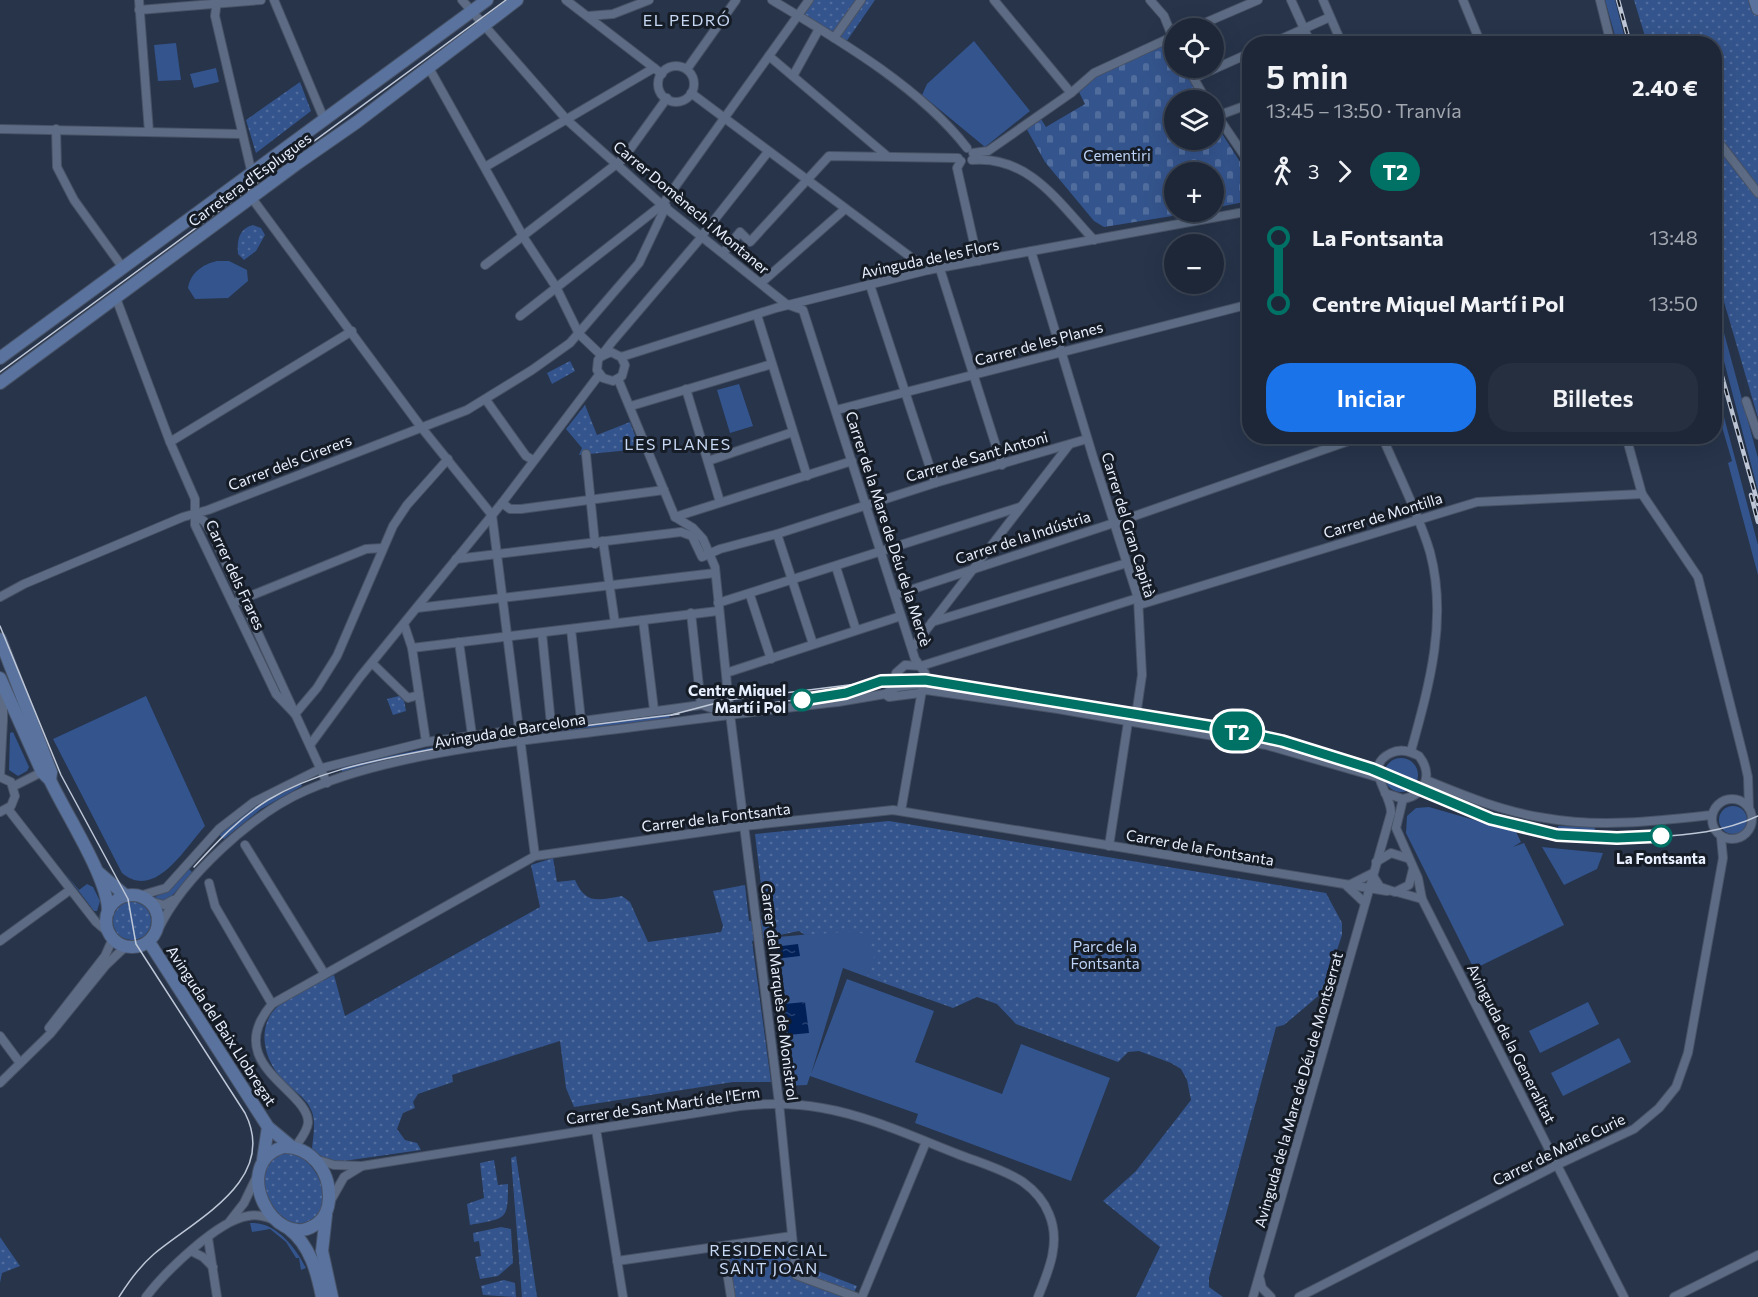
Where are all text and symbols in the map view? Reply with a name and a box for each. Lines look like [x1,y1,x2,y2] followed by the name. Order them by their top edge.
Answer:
[643,10,731,29] district label: EL PEDRÓ
[1164,18,1224,294] map controls
[1164,18,1224,78] button: locate
[1266,55,1348,96] text: 5 min
[1632,74,1698,101] text: 2.40 €
[1164,90,1224,150] button: layers
[1266,98,1462,122] text: 13:45 – 13:50 · Tranvía
[184,128,315,230] street label: Carretera d'Esplugues
[610,137,773,278] street label: Carrer Domènech i Montaner
[1083,146,1151,164] park label: Cementiri
[1266,155,1299,188] icon: walk
[1328,155,1361,188] icon: forward
[1308,159,1319,183] text: 3
[1382,159,1408,184] text: T2
[1164,162,1224,222] button: +
[1312,224,1444,251] text: La Fontsanta
[1649,225,1698,249] text: 13:48
[1164,234,1224,294] button: −
[859,235,1001,281] street label: Avinguda de les Flors
[1312,290,1565,317] text: Centre Miquel Martí i Pol
[1649,291,1698,315] text: 13:50
[973,317,1105,369] street label: Carrer de les Planes
[1266,363,1476,432] button: Iniciar
[1488,363,1698,432] button: Billetes
[842,409,936,649] street label: Carrer de la Mare de Déu de la Mercè
[904,427,1050,485] street label: Carrer de Sant Antoni
[225,430,354,494] street label: Carrer dels Cirerers
[624,434,732,453] district label: LES PLANES
[1098,450,1160,599] street label: Carrer del Gran Capità
[1321,488,1444,542] street label: Carrer de Montilla
[953,507,1093,567] street label: Carrer de la Indústria
[203,517,269,633] street label: Carrer dels Frares
[688,681,786,716] place label: Centre Miquel Martí i Pol
[791,689,813,711] marker: Centre Miquel Martí i Pol
[433,709,587,751] street label: Avinguda de Barcelona
[1210,712,1264,750] line badge: T2
[1224,719,1250,744] text: T2
[640,799,791,835] street label: Carrer de la Fontsanta
[1125,825,1276,869] street label: Carrer de la Fontsanta
[1650,825,1672,847] marker: La Fontsanta
[1616,849,1706,867] place label: La Fontsanta
[758,882,802,1102] street label: Carrer del Marquès de Monistrol
[1070,937,1140,972] park label: Parc de la Fontsanta
[163,942,280,1109] street label: Avinguda del Baix Llobregat
[1250,950,1346,1230] street label: Avinguda de la Mare de Déu de Montserrat
[1464,961,1560,1126] street label: Avinguda de la Generalitat
[565,1082,761,1128] street label: Carrer de Sant Martí de l'Erm
[1489,1109,1628,1189] street label: Carrer de Marie Curie
[709,1240,829,1277] district label: RESIDENCIAL SANT JOAN

